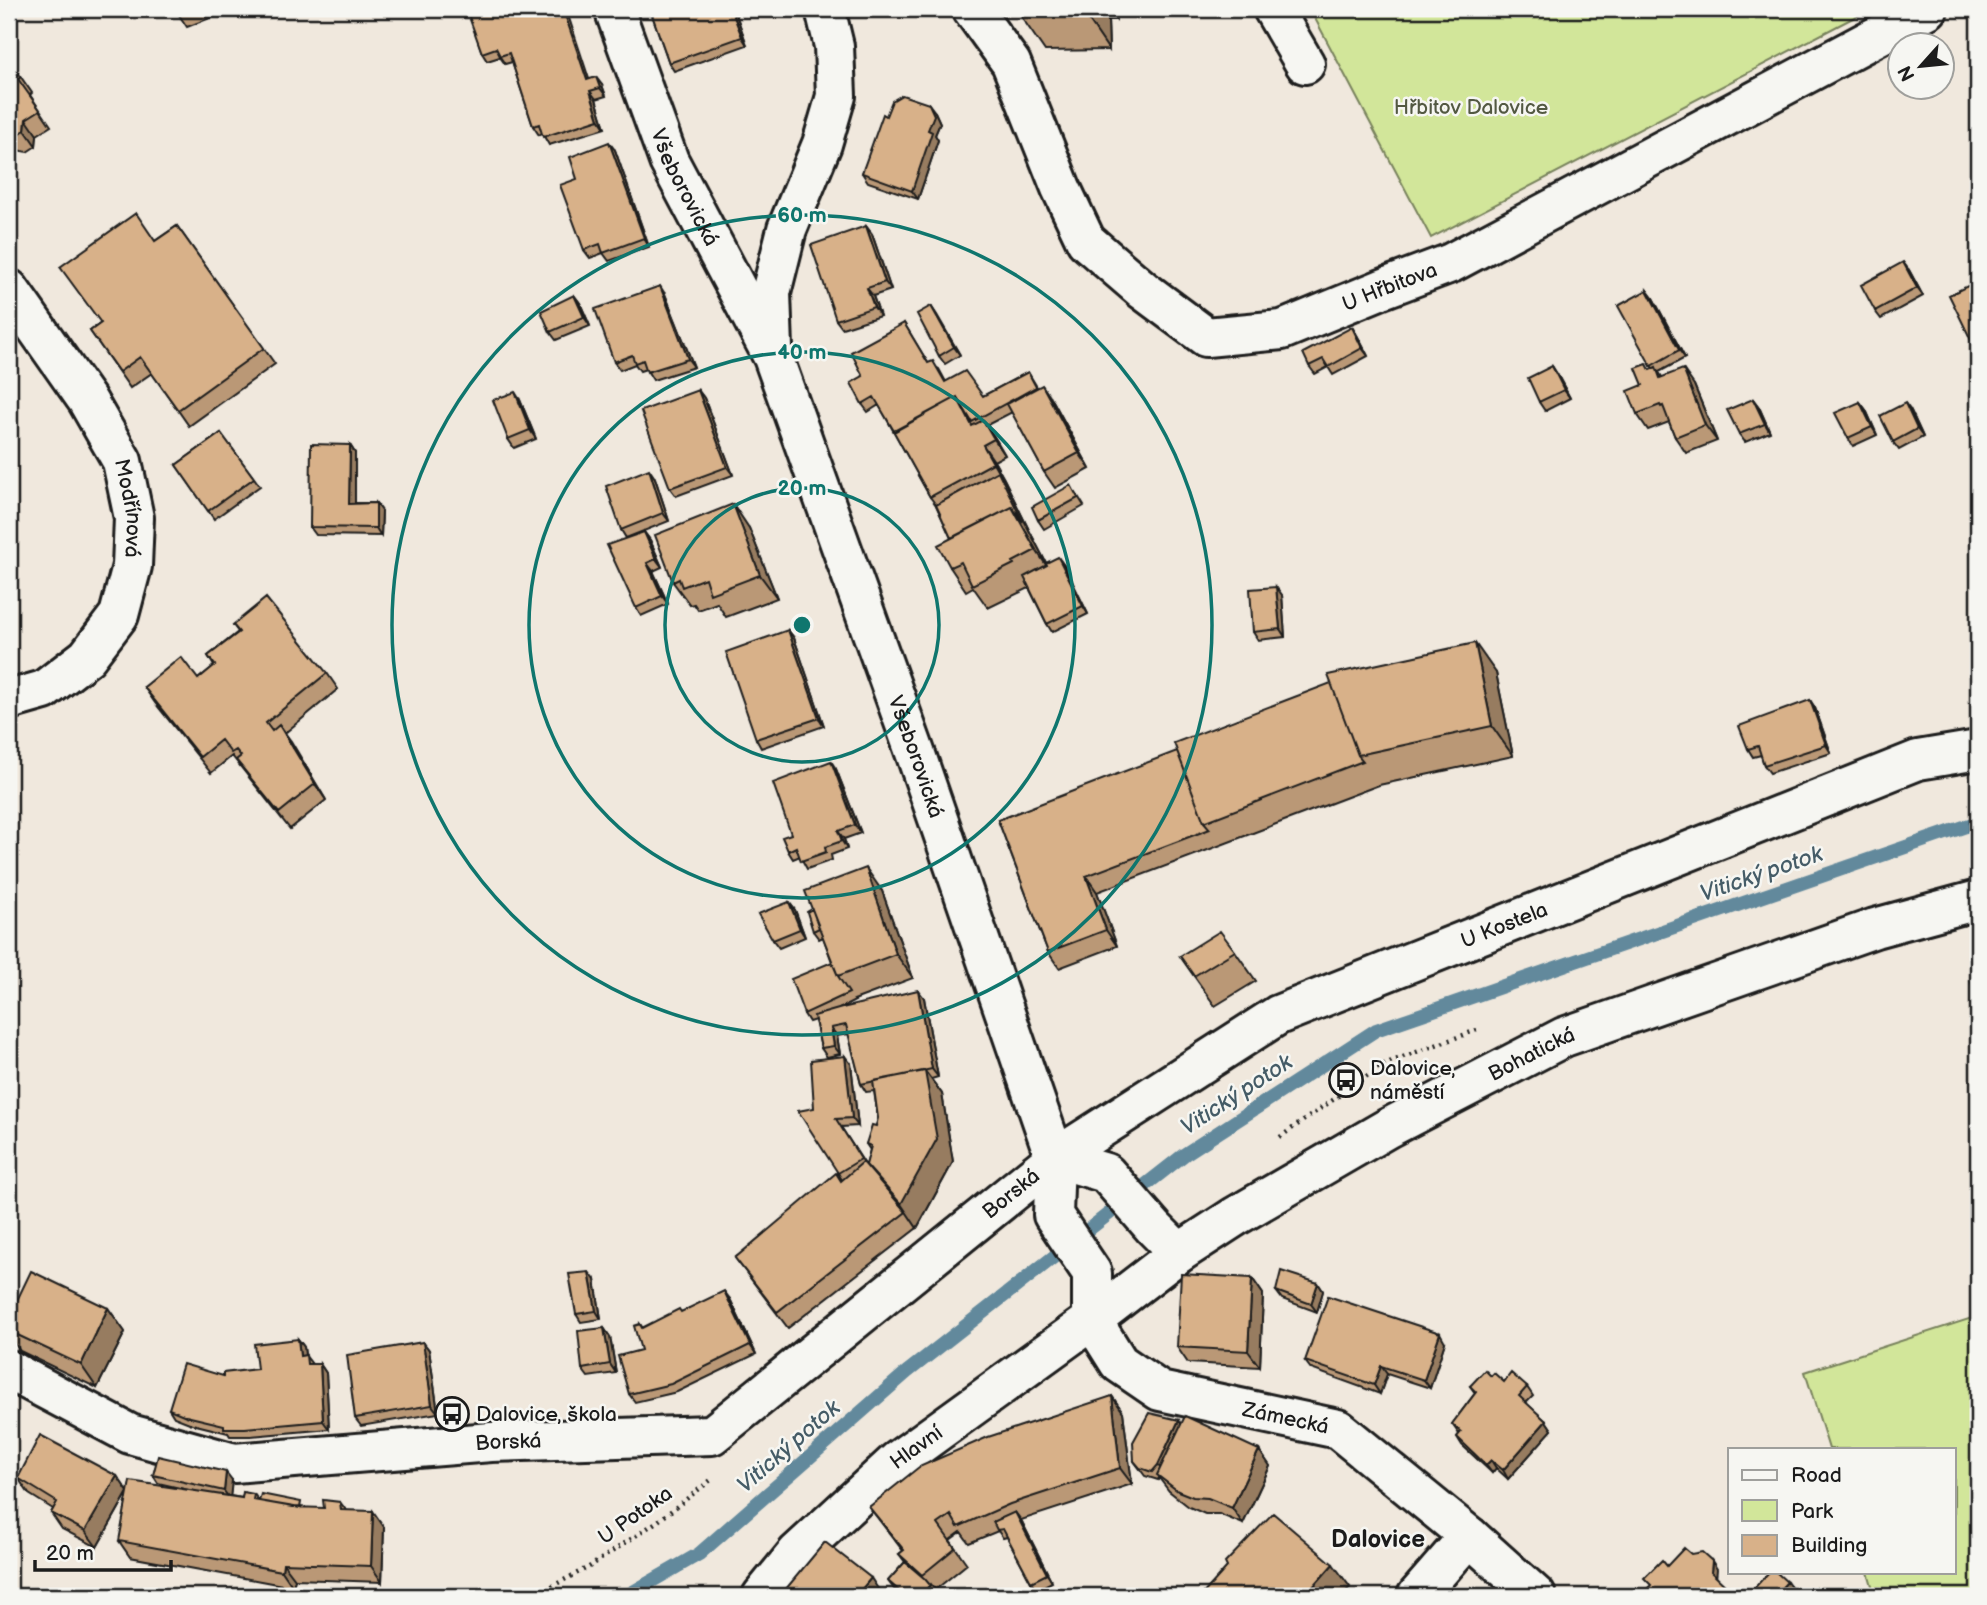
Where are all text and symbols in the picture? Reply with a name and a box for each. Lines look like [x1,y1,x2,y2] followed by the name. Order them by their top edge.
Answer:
[1885,32,1955,102] north arrow
[1894,61,1921,85] text: N
[1394,95,1548,120] park label: Hřbitov Dalovice
[645,125,724,250] street label: Všeborovická
[777,203,827,228] text: 60 m
[1339,257,1441,317] street label: U Hřbitova
[777,340,827,365] text: 40 m
[109,457,146,558] street label: Modřínová
[778,476,826,501] text: 20 m
[790,613,814,637] centre of rings
[883,692,949,821] street label: Všeborovická
[1696,840,1827,908] water label: Vitický potok
[1457,897,1551,954] street label: U Kostela
[1484,1022,1578,1087] street label: Bohatická
[1175,1048,1298,1141] water label: Vitický potok
[1370,1056,1455,1105] place label: Dalovice, náměstí
[1327,1061,1365,1099] bus stop icon: Dalovice, náměstí
[978,1164,1045,1225] street label: Borská
[731,1394,847,1499] water label: Vitický potok
[433,1395,471,1433] bus stop icon: Dalovice, škola
[1239,1397,1331,1440] street label: Zámecká
[476,1402,617,1427] place label: Dalovice, škola
[885,1420,948,1475] street label: Hlavní
[474,1428,542,1456] street label: Borská
[1728,1448,1955,1574] legend
[1791,1463,1842,1488] text: Road
[593,1481,677,1550] street label: U Potoka
[1791,1499,1834,1524] text: Park
[1331,1525,1425,1554] district label: Dalovice
[35,1528,172,1572] scale bar
[1791,1533,1867,1558] text: Building
[46,1541,94,1566] text: 20 m

